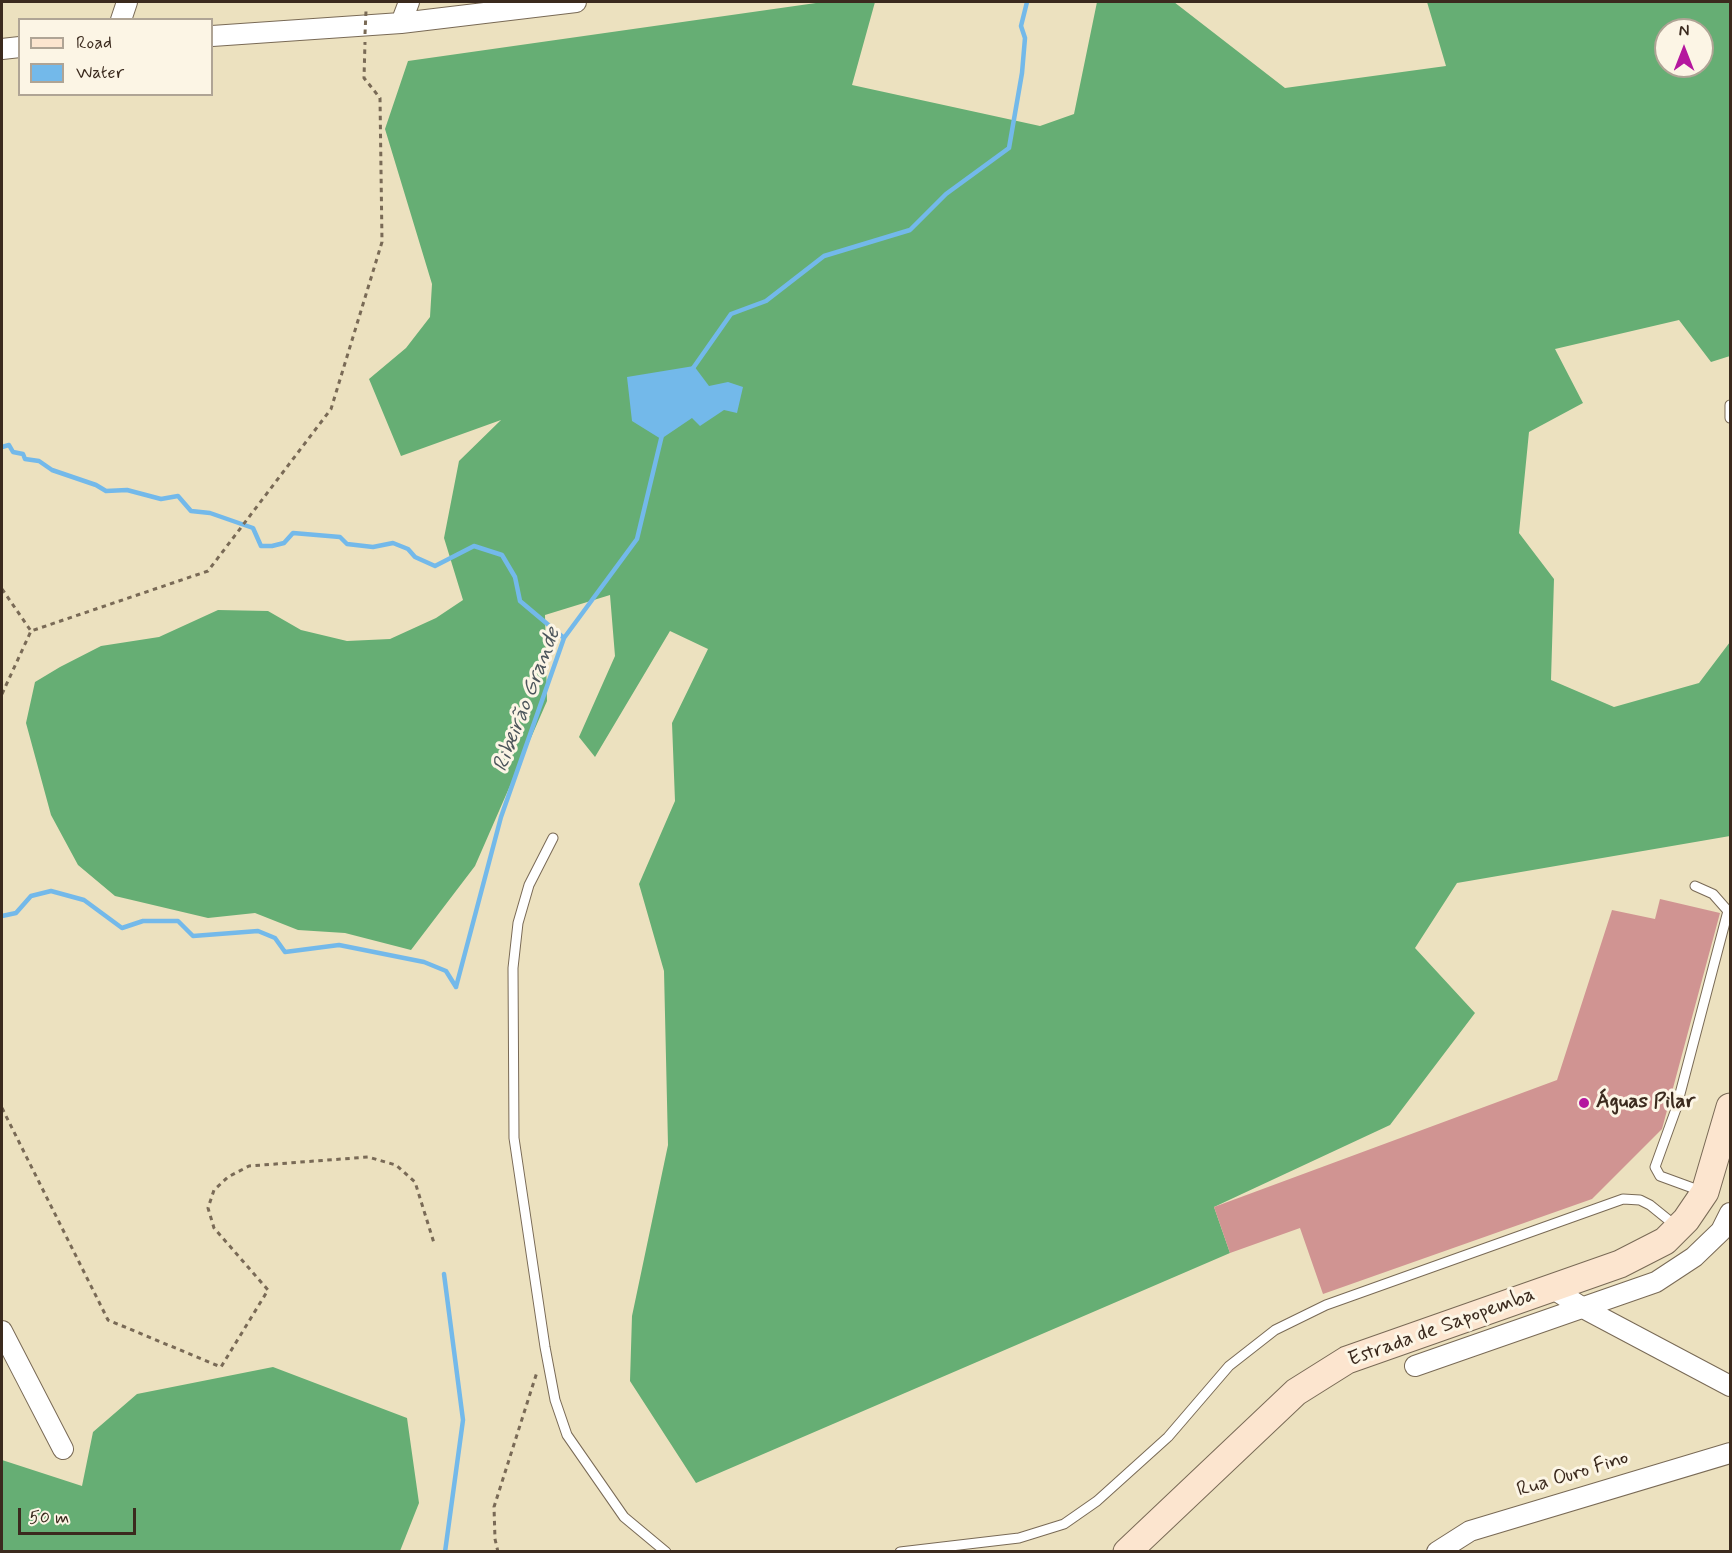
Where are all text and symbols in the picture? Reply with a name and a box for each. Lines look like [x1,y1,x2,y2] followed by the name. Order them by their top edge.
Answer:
[18,18,213,96] legend
[1654,18,1714,78] north arrow
[1679,21,1689,42] text: N
[76,31,112,55] text: Road
[76,61,124,85] text: Water
[488,624,568,776] water label: Ribeirão Grande
[1596,1090,1695,1116] place label: Águas Pilar
[1577,1096,1591,1110] marker: Águas Pilar
[1345,1283,1539,1373] street label: Estrada de Sapopemba
[1514,1446,1632,1504] street label: Rua Ouro Fino
[21,1496,140,1534] scale bar
[29,1506,69,1530] text: 50 m

